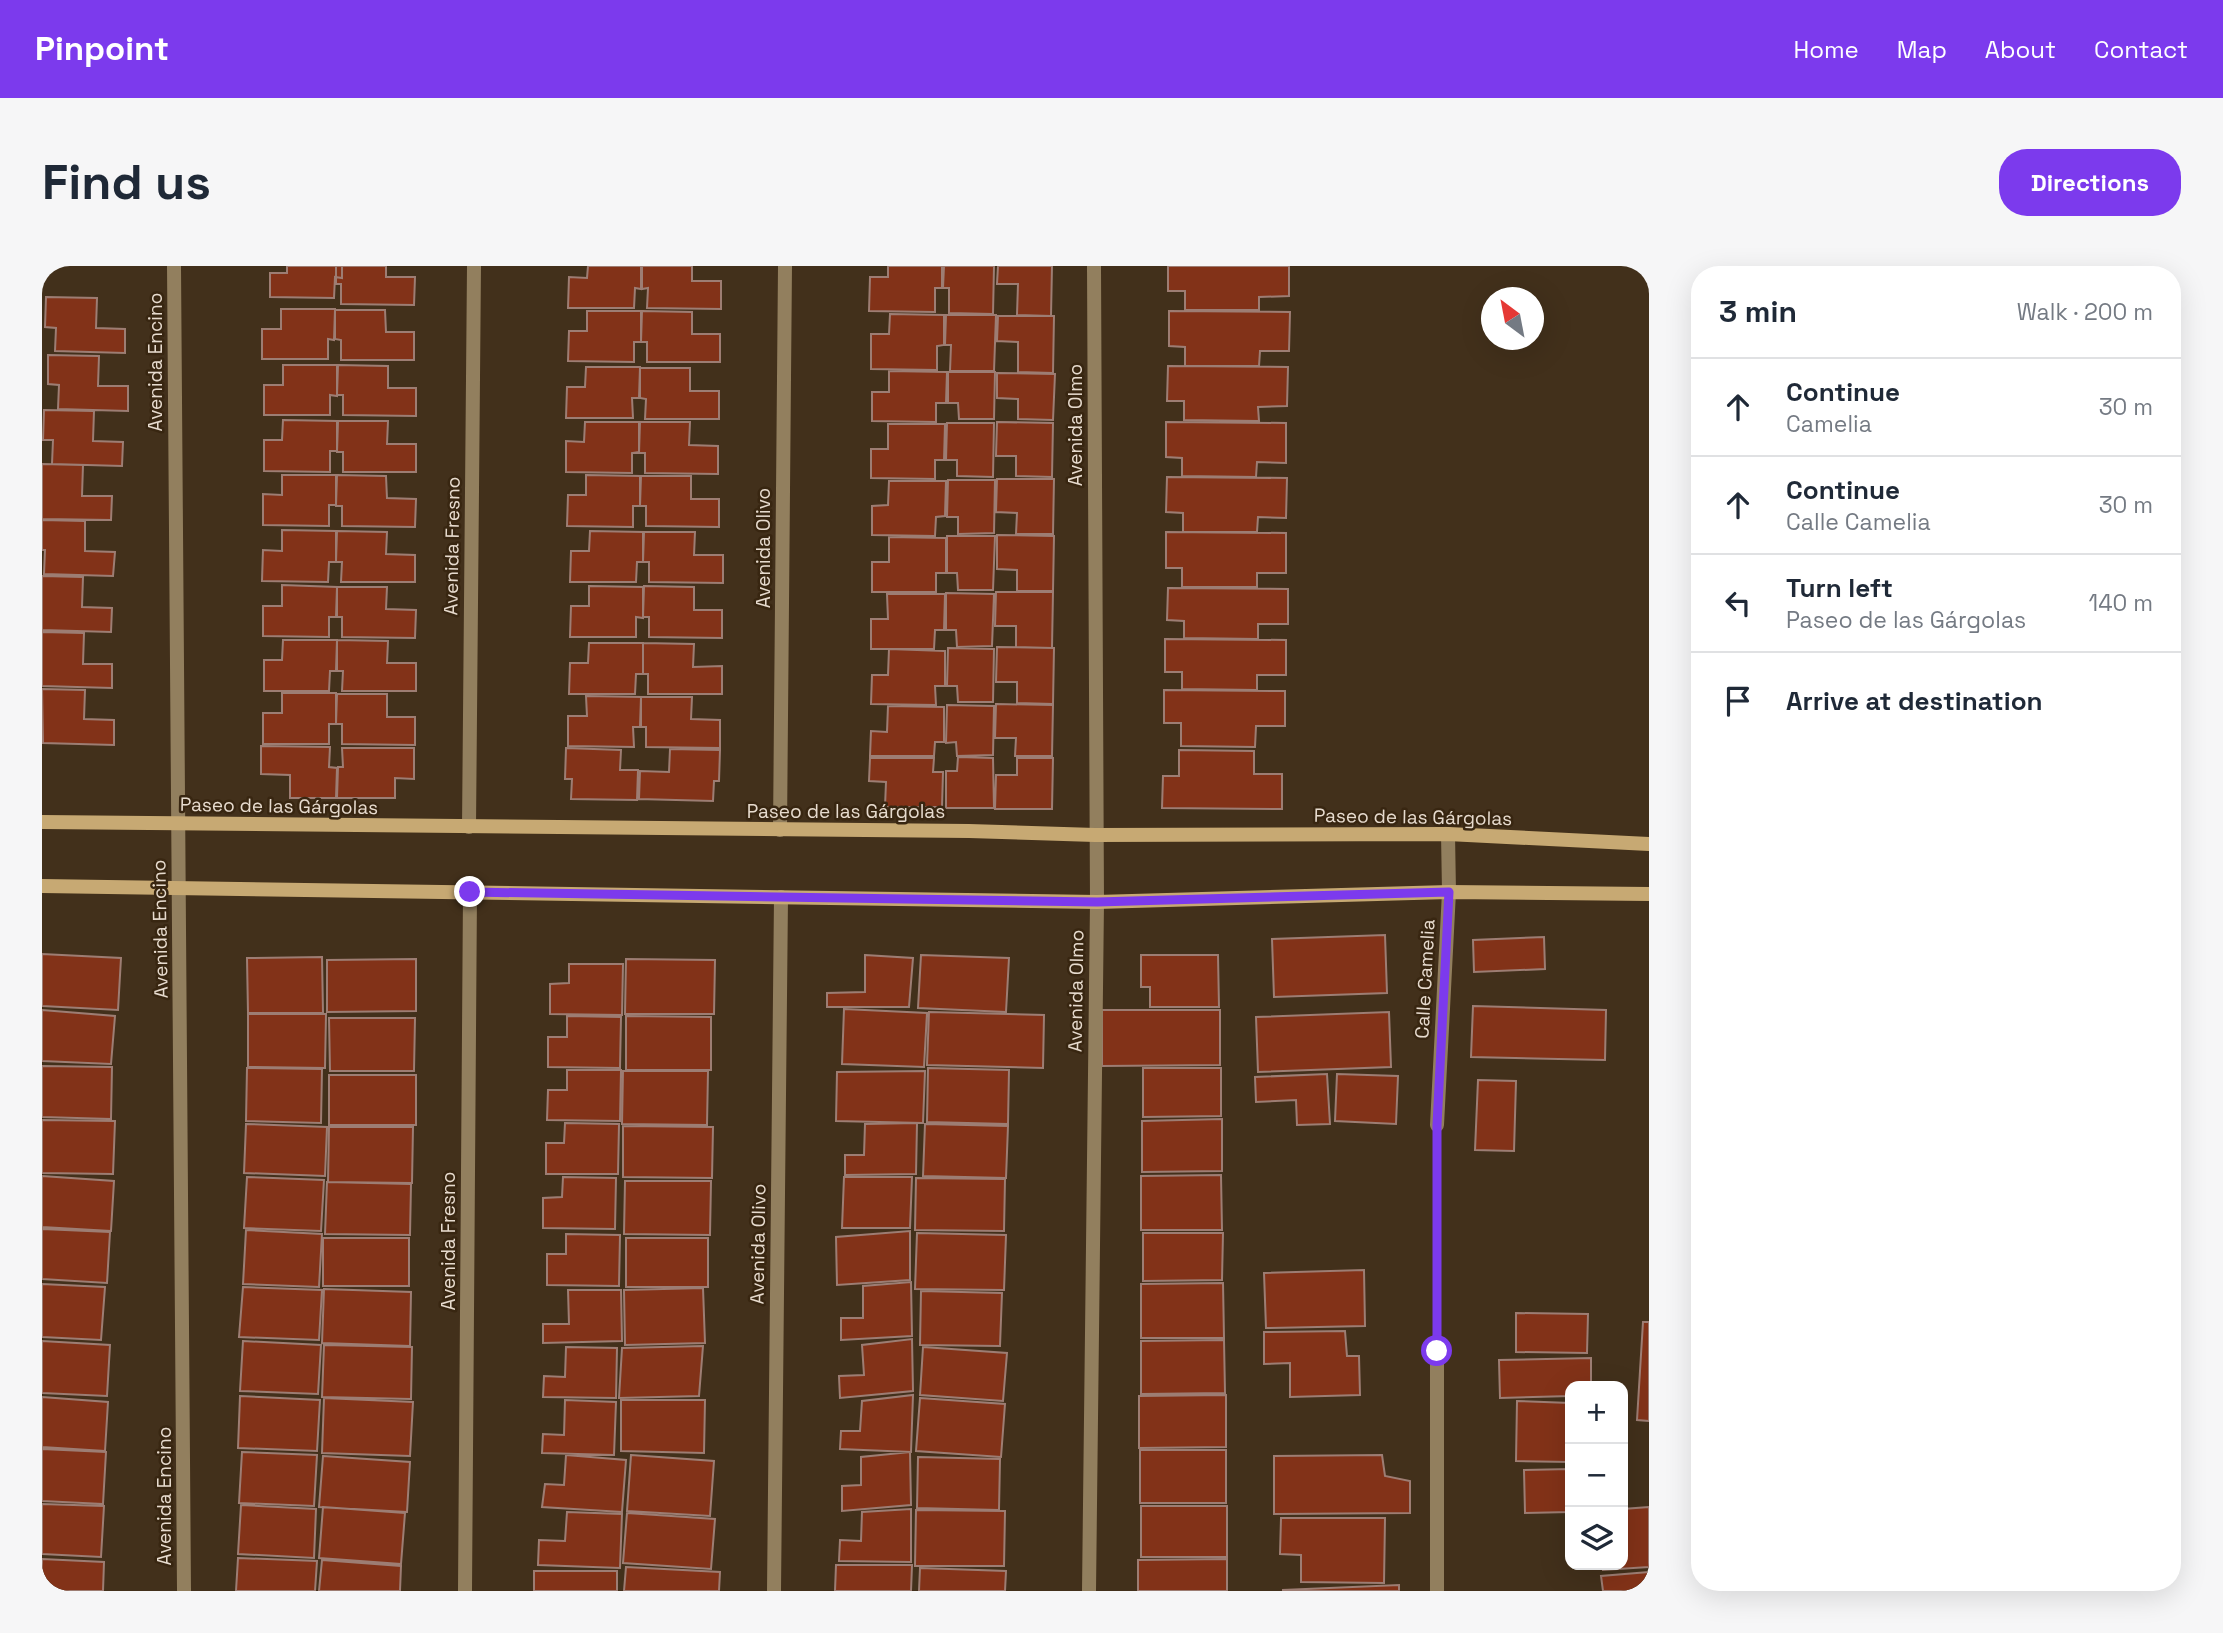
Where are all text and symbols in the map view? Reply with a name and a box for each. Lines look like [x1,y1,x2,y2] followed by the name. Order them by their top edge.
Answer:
[35,28,169,70] text: Pinpoint
[1793,34,1859,65] text: Home
[1897,34,1947,65] text: Map
[1985,34,2056,65] text: About
[2094,34,2188,65] text: Contact
[1999,149,2181,216] button: Directions
[42,151,211,213] text: Find us
[1481,287,1544,350] north arrow
[1719,292,1797,331] text: 3 min
[143,293,168,431] street label: Avenida Encino
[2017,297,2153,327] text: Walk · 200 m
[1063,364,1088,486] street label: Avenida Olmo
[1786,375,1900,409] text: Continue
[1719,388,1757,426] icon: ahead
[2099,392,2153,422] text: 30 m
[1786,409,1872,439] text: Camelia
[1786,473,1900,507] text: Continue
[438,476,466,616] street label: Avenida Fresno
[1719,486,1757,524] icon: ahead
[751,488,776,608] street label: Avenida Olivo
[2099,490,2153,520] text: 30 m
[1786,507,1931,537] text: Calle Camelia
[1786,571,1893,605] text: Turn left
[1719,584,1757,622] icon: left
[2089,588,2153,618] text: 140 m
[1786,605,2026,635] text: Paseo de las Gárgolas
[1719,682,1757,720] icon: arrive
[1786,684,2043,718] text: Arrive at destination
[180,792,378,820] street label: Paseo de las Gárgolas
[747,799,945,824] street label: Paseo de las Gárgolas
[1314,803,1512,831] street label: Paseo de las Gárgolas
[146,859,174,999] street label: Avenida Encino
[454,876,485,907] route end
[1409,919,1441,1039] street label: Calle Camelia
[1062,930,1090,1052] street label: Avenida Olmo
[436,1172,461,1310] street label: Avenida Fresno
[744,1183,772,1305] street label: Avenida Olivo
[1421,1335,1452,1366] route start
[1565,1381,1628,1570] map controls
[1565,1381,1628,1444] button: +
[152,1427,177,1565] street label: Avenida Encino
[1565,1444,1628,1507] button: −
[1565,1507,1628,1570] button: layers

